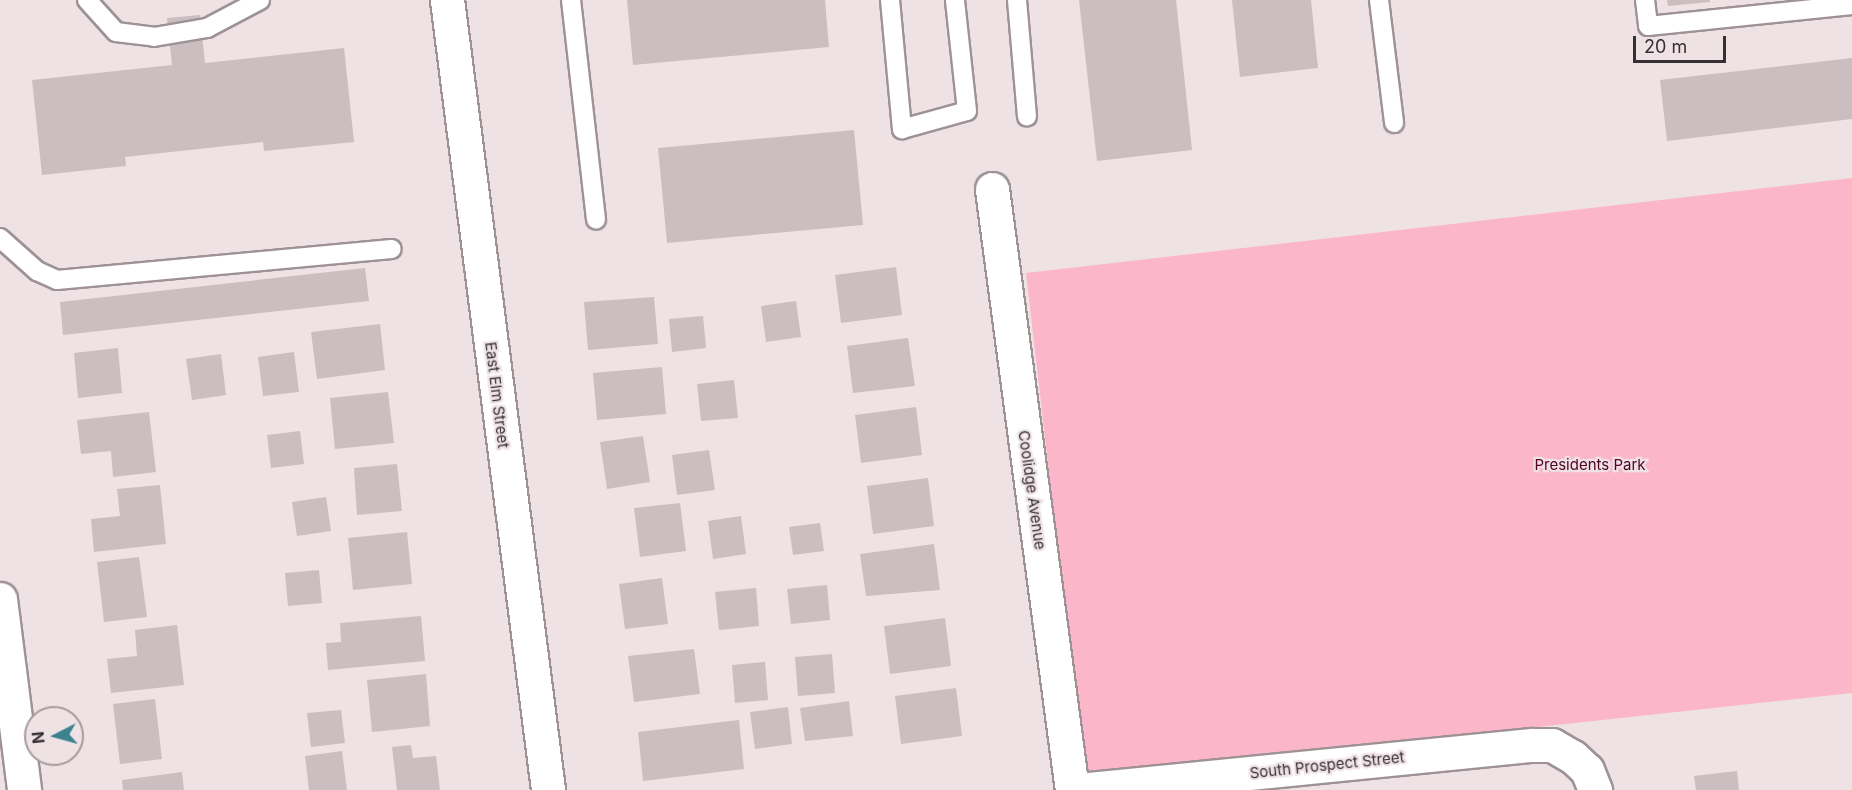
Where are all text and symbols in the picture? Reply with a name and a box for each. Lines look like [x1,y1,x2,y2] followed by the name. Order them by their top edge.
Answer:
[1636,24,1729,62] scale bar
[1644,36,1687,57] text: 20 m
[482,341,512,449] street label: East Elm Street
[1015,429,1049,551] street label: Coolidge Avenue
[1534,456,1646,474] park label: Presidents Park
[24,706,84,766] north arrow
[28,731,49,745] text: N
[1249,748,1405,782] street label: South Prospect Street

